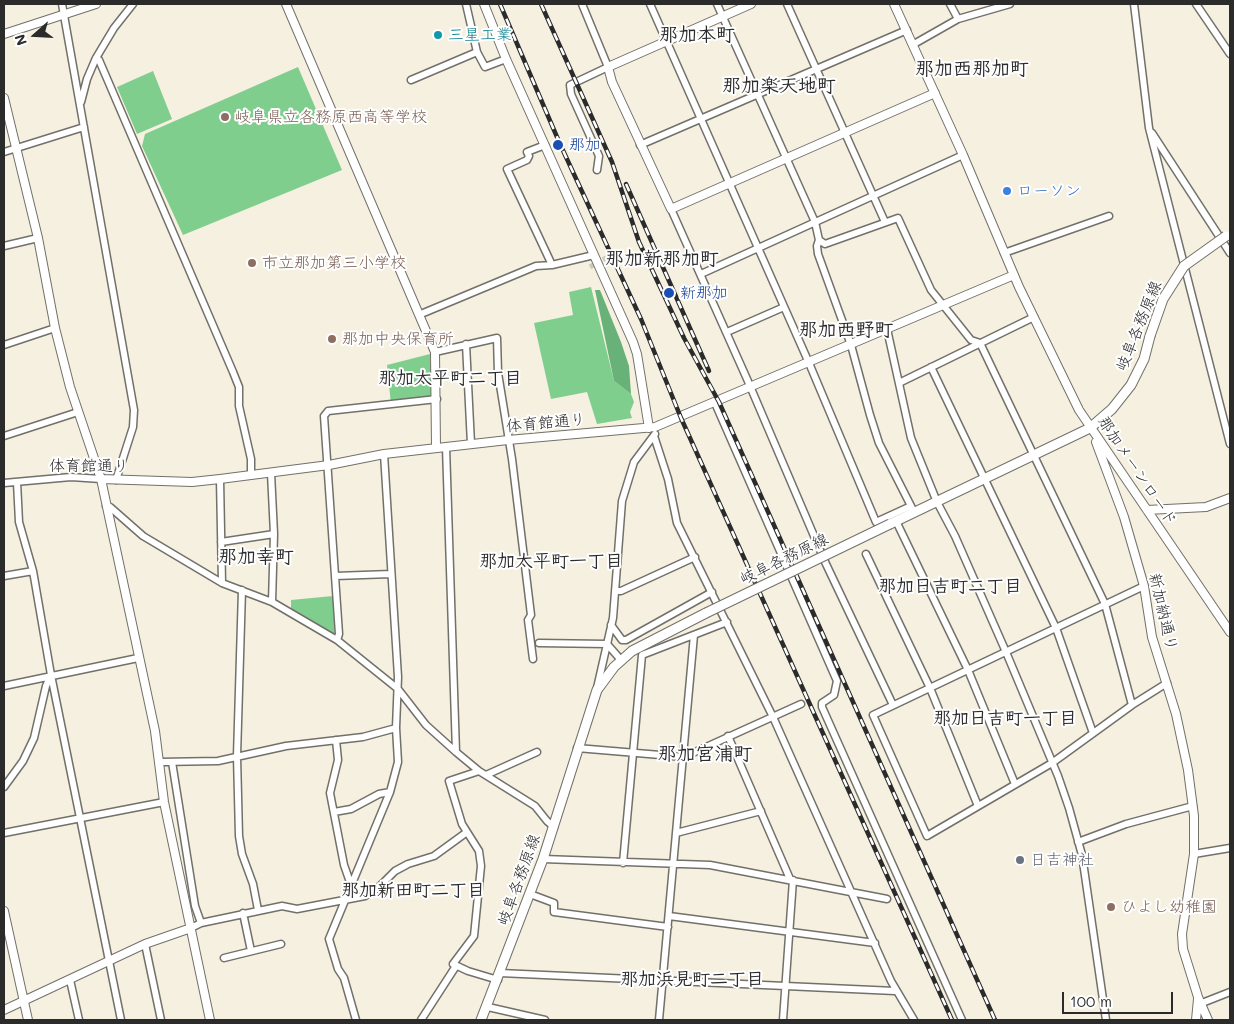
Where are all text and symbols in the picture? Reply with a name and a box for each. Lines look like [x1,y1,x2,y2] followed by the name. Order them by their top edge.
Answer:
[10,10,60,60] north arrow
[659,24,735,46] district label: 那加本町
[448,25,512,45] place label: 三星工業
[432,29,444,41] marker: 三星工業
[10,32,31,48] text: N
[915,58,1029,80] district label: 那加西那加町
[722,75,836,97] district label: 那加楽天地町
[235,107,427,127] place label: 岐阜県立各務原西高等学校
[219,111,231,123] marker: 岐阜県立各務原西高等学校
[569,135,601,155] place label: 那加
[551,138,565,152] marker: 那加
[1017,181,1081,201] place label: ローソン
[1001,185,1013,197] marker: ローソン
[605,248,719,270] district label: 那加新那加町
[262,253,406,273] place label: 市立那加第三小学校
[246,257,258,269] marker: 市立那加第三小学校
[1112,278,1166,374] street label: 岐阜各務原線
[680,283,728,303] place label: 新那加
[662,286,676,300] marker: 新那加
[799,319,893,341] district label: 那加西野町
[342,329,454,349] place label: 那加中央保育所
[326,333,338,345] marker: 那加中央保育所
[378,367,522,389] district label: 那加太平町二丁目
[505,410,587,436] street label: 体育館通り
[1093,413,1181,529] street label: 那加メーンロード
[49,456,129,476] street label: 体育館通り
[737,529,831,589] street label: 岐阜各務原線
[218,546,294,568] district label: 那加幸町
[479,550,623,572] district label: 那加太平町一丁目
[1145,571,1181,653] street label: 新加納通り
[878,575,1022,597] district label: 那加日吉町二丁目
[933,707,1077,729] district label: 那加日吉町一丁目
[658,743,752,765] district label: 那加宮浦町
[494,832,544,928] street label: 岐阜各務原線
[1030,850,1094,870] place label: 日吉神社
[1014,854,1026,866] marker: 日吉神社
[341,879,485,901] district label: 那加新田町二丁目
[1121,897,1217,917] place label: ひよし幼稚園
[1105,901,1117,913] marker: ひよし幼稚園
[620,968,764,990] district label: 那加浜見町二丁目
[1064,982,1175,1014] scale bar
[1070,991,1112,1011] text: 100 m

